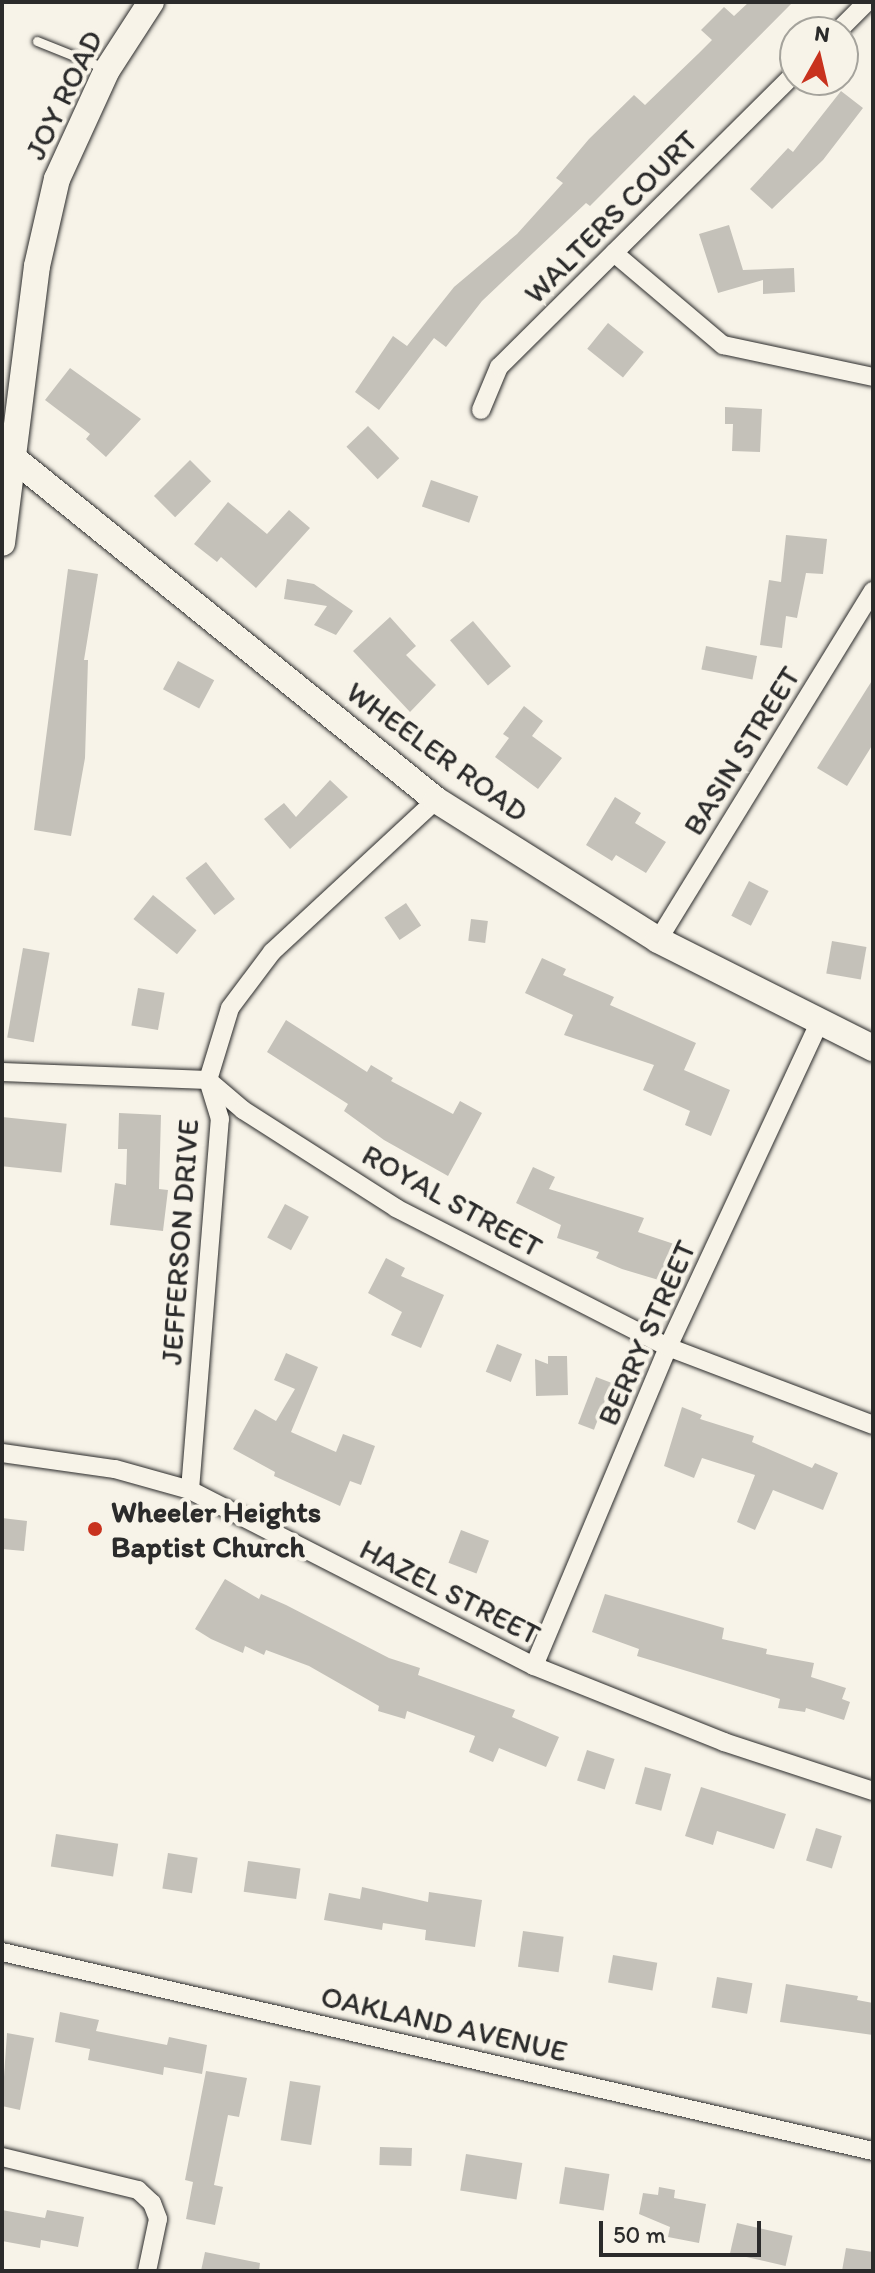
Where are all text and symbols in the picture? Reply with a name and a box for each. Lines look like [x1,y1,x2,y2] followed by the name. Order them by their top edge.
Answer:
[779,16,859,96] north arrow
[813,19,831,48] text: N
[18,25,110,165] street label: JOY ROAD
[516,122,706,312] street label: WALTERS COURT
[676,660,808,842] street label: BASIN STREET
[340,674,534,830] street label: WHEELER ROAD
[153,1118,207,1366] street label: JEFFERSON DRIVE
[356,1137,548,1265] street label: ROYAL STREET
[590,1235,704,1431] street label: BERRY STREET
[111,1494,321,1564] place label: Wheeler Heights Baptist Church
[86,1520,104,1538] marker: Wheeler Heights Baptist Church
[354,1531,546,1653] street label: HAZEL STREET
[318,1978,570,2070] street label: OAKLAND AVENUE
[603,2205,765,2255] scale bar
[613,2220,666,2249] text: 50 m

